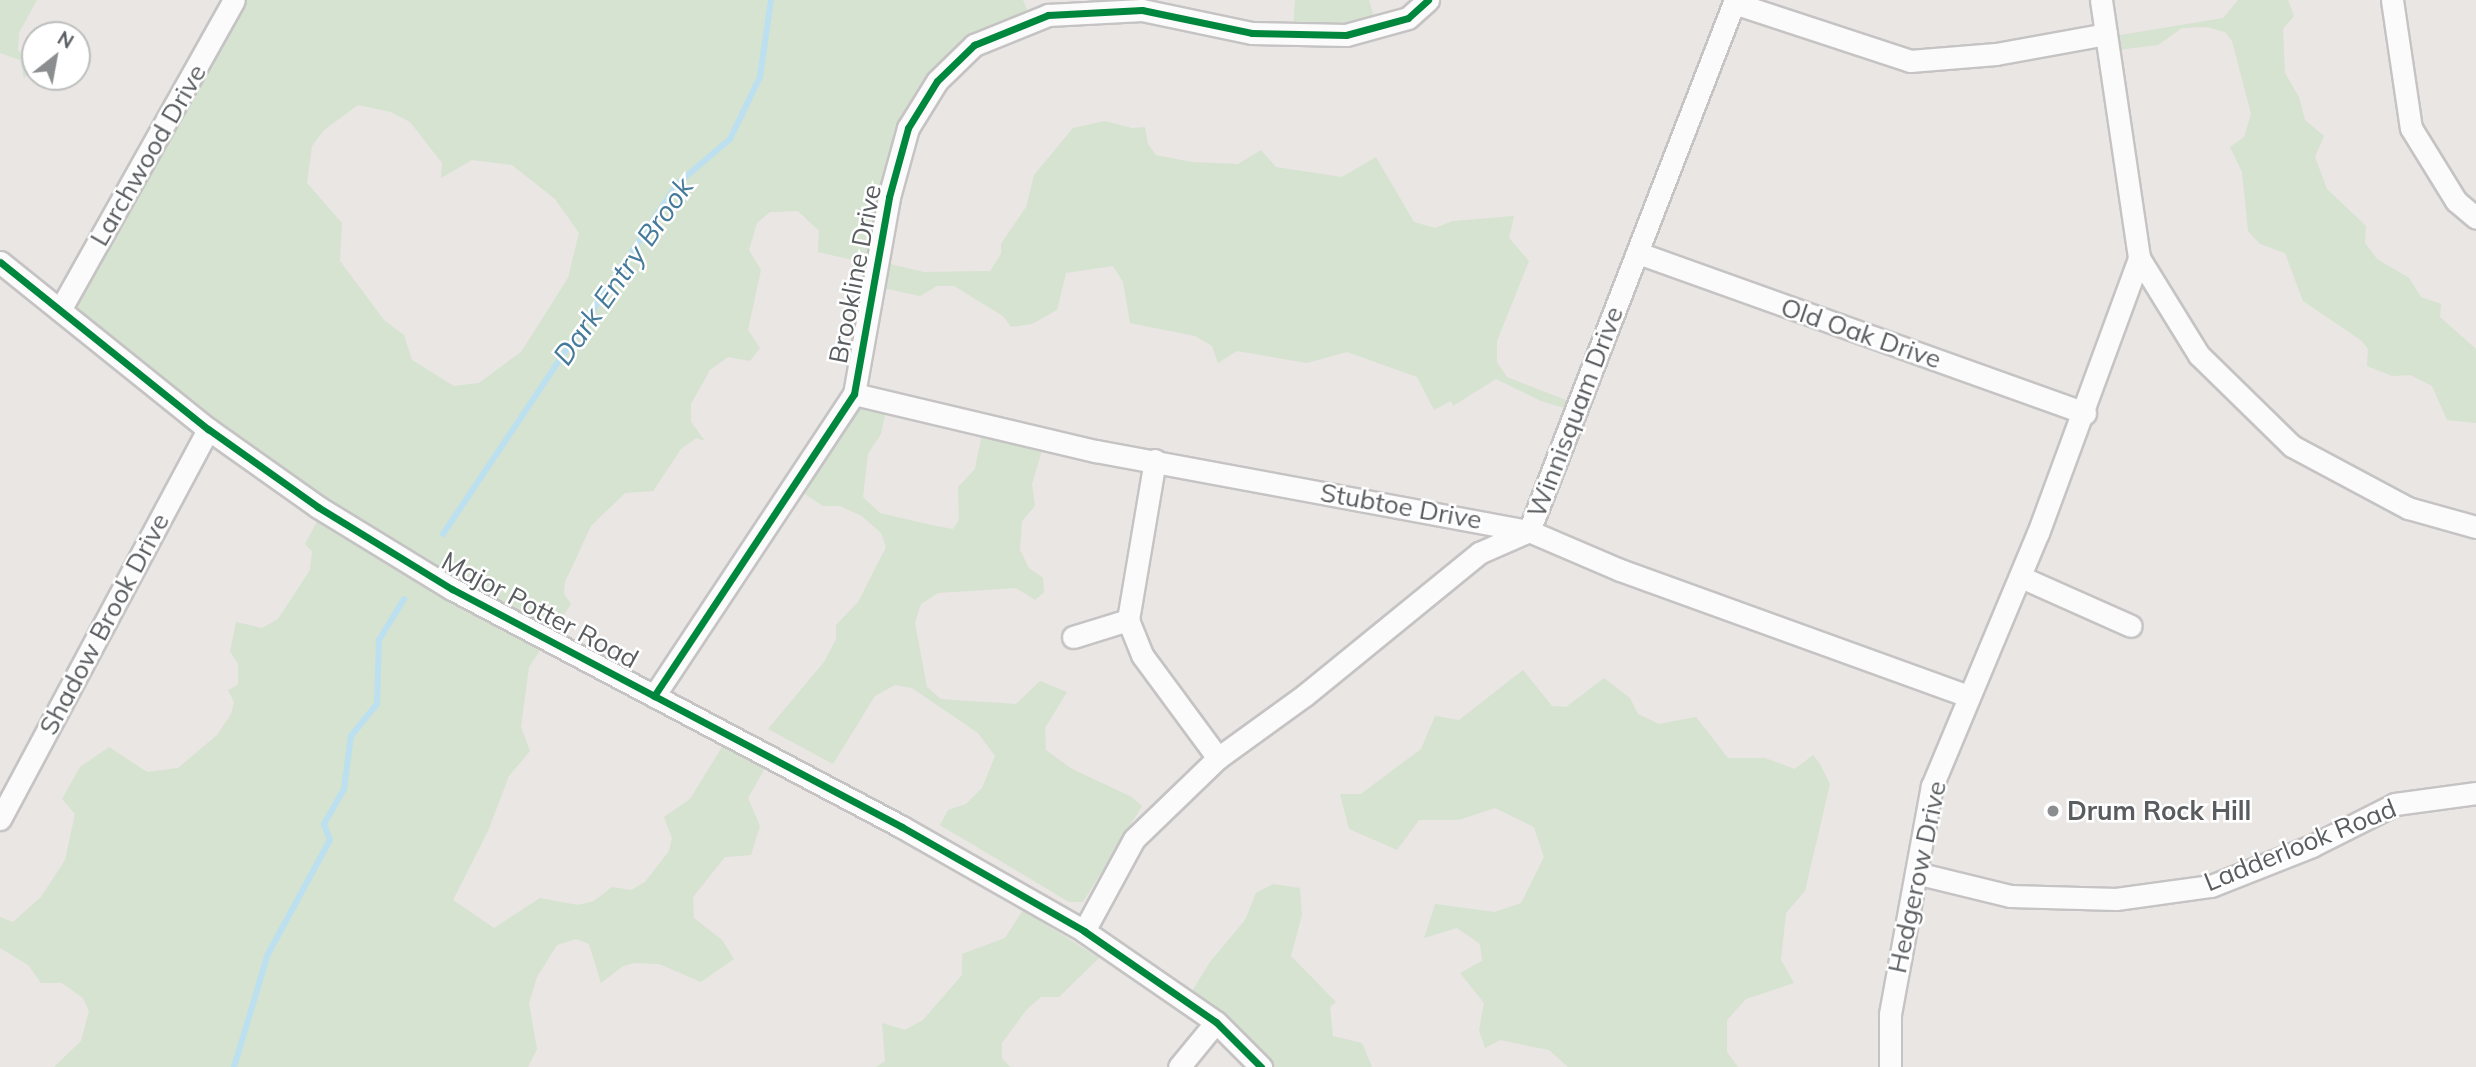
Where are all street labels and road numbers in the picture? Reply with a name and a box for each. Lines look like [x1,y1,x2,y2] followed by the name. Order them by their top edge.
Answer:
[83,59,213,251] street label: Larchwood Drive
[822,182,888,366] street label: Brookline Drive
[1777,291,1945,375] street label: Old Oak Drive
[1520,302,1630,522] street label: Winnisquam Drive
[1318,476,1484,536] street label: Stubtoe Drive
[32,508,176,740] street label: Shadow Brook Drive
[436,545,644,675] street label: Major Potter Road
[1881,778,1953,976] street label: Hedgerow Drive
[2199,792,2401,898] street label: Ladderlook Road

